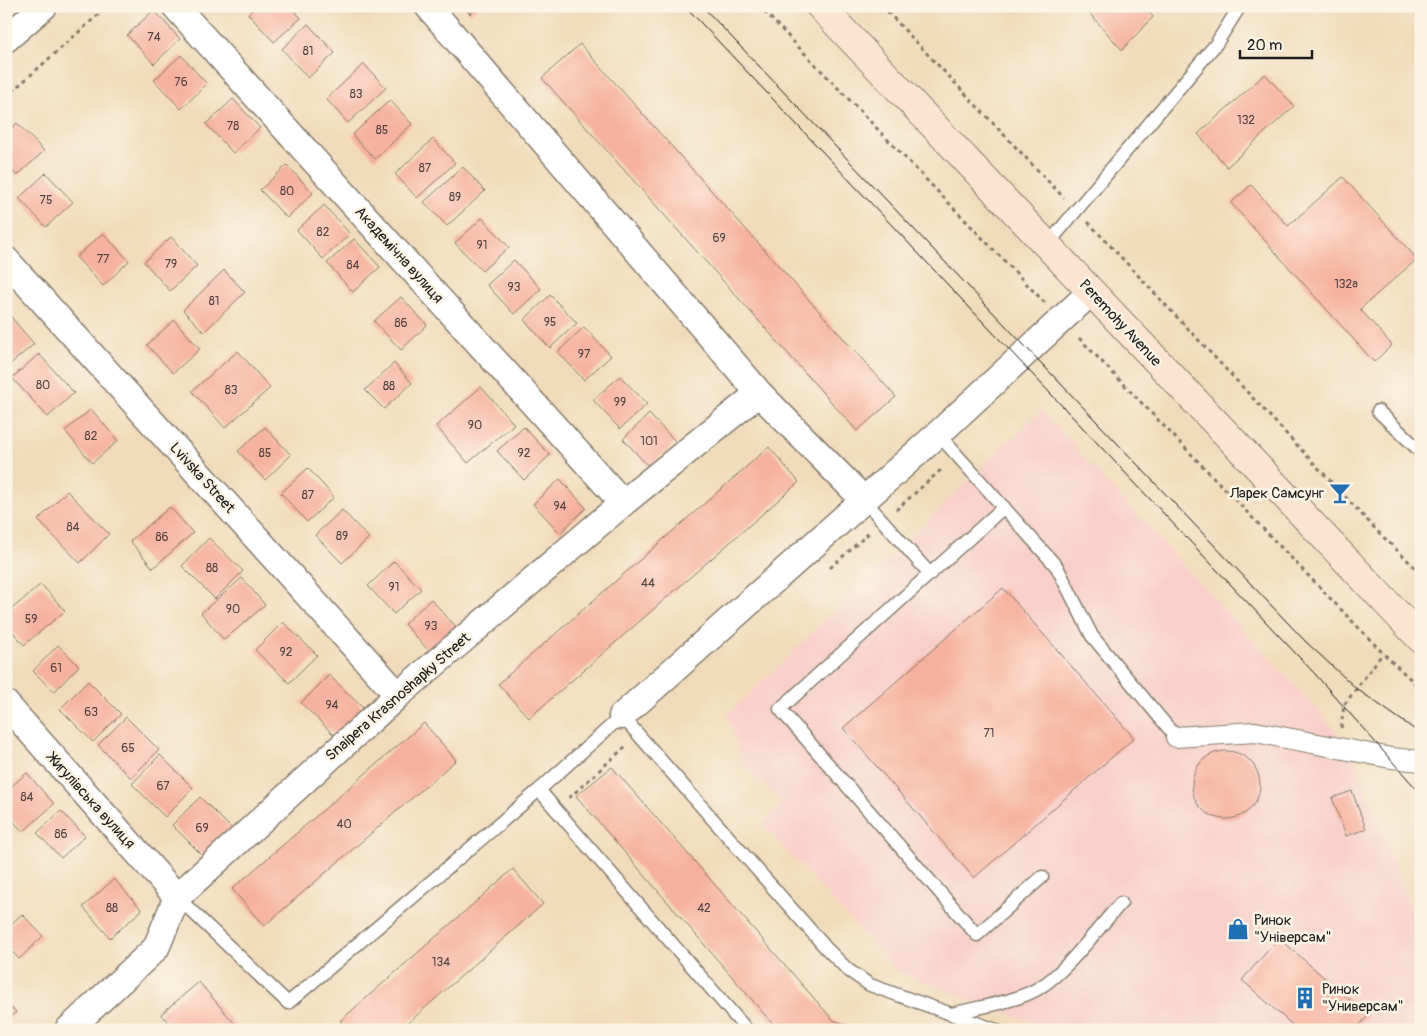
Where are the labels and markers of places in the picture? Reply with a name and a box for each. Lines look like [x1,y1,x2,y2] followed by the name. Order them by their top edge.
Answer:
[1327,480,1353,506] bar icon: Ларек Самсунг
[1229,484,1324,503] place label: Ларек Самсунг
[1254,911,1332,947] place label: Ринок "Універсам"
[1225,916,1251,942] shop icon: Ринок "Універсам"
[1322,980,1404,1016] place label: Ринок "Универсам"
[1292,985,1318,1011] building icon: Ринок "Универсам"

